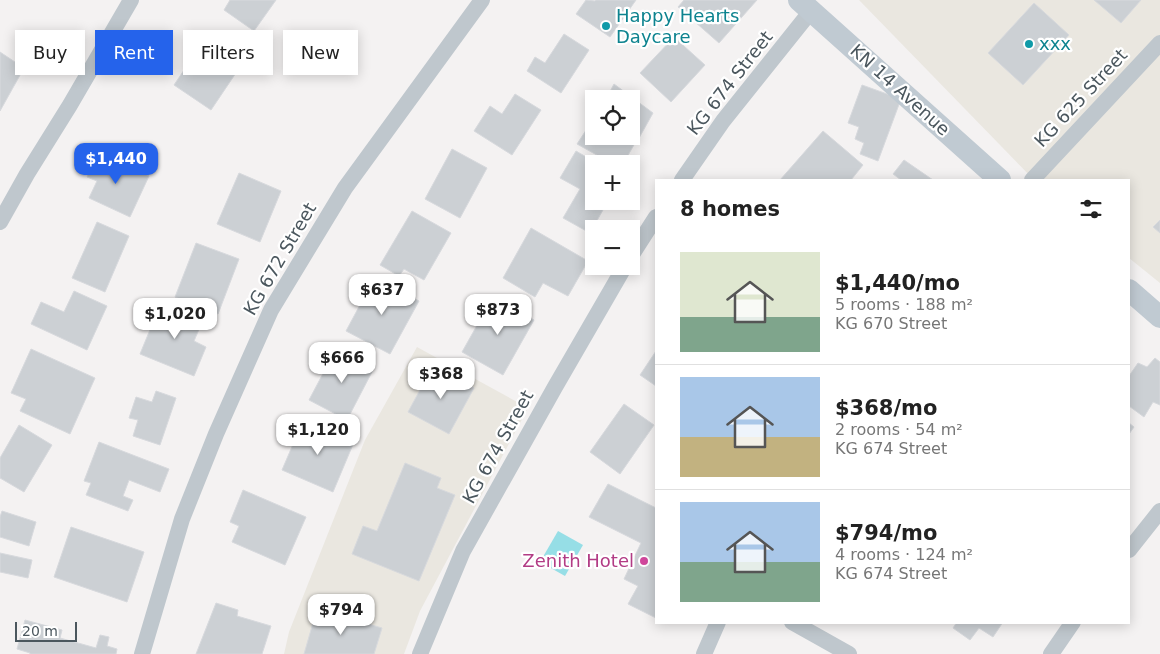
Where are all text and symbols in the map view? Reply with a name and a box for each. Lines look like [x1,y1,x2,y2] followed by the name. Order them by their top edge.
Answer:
[616,5,739,47] place label: Happy Hearts Daycare
[600,20,612,32] marker: Happy Hearts Daycare
[682,26,777,139] street label: KG 674 Street
[15,30,85,75] chip: Buy
[95,30,173,75] chip: Rent
[183,30,273,75] chip: Filters
[283,30,358,75] chip: New
[1039,33,1071,54] place label: xxx
[1023,38,1035,50] marker: xxx
[846,40,954,140] street label: KN 14 Avenue
[1030,44,1131,151] street label: KG 625 Street
[585,90,640,275] map controls
[585,90,640,145] button: locate
[75,142,157,185] pin: $1,440
[85,149,147,168] text: $1,440
[585,155,640,210] button: +
[1077,195,1105,223] icon: filters
[680,197,780,221] text: 8 homes
[239,199,320,319] street label: KG 672 Street
[585,220,640,275] button: −
[835,271,960,295] text: $1,440/mo
[720,272,780,332] icon: home
[352,274,412,316] pin: $637
[360,280,404,299] text: $637
[468,294,528,336] pin: $873
[835,295,973,314] text: 5 rooms · 188 m²
[134,298,216,340] pin: $1,020
[476,300,520,319] text: $873
[144,304,206,323] text: $1,020
[835,314,947,333] text: KG 670 Street
[312,342,372,384] pin: $666
[320,348,364,367] text: $666
[411,358,471,400] pin: $368
[419,364,463,383] text: $368
[458,386,537,507] street label: KG 674 Street
[835,396,937,420] text: $368/mo
[720,397,780,457] icon: home
[277,414,359,456] pin: $1,120
[287,420,349,439] text: $1,120
[835,420,963,439] text: 2 rooms · 54 m²
[835,439,947,458] text: KG 674 Street
[835,521,937,545] text: $794/mo
[720,522,780,582] icon: home
[835,545,973,564] text: 4 rooms · 124 m²
[522,550,634,571] place label: Zenith Hotel
[638,555,650,567] marker: Zenith Hotel
[835,564,947,583] text: KG 674 Street
[311,594,371,636] pin: $794
[319,600,363,619] text: $794
[15,619,78,642] scale bar
[22,623,58,639] text: 20 m

